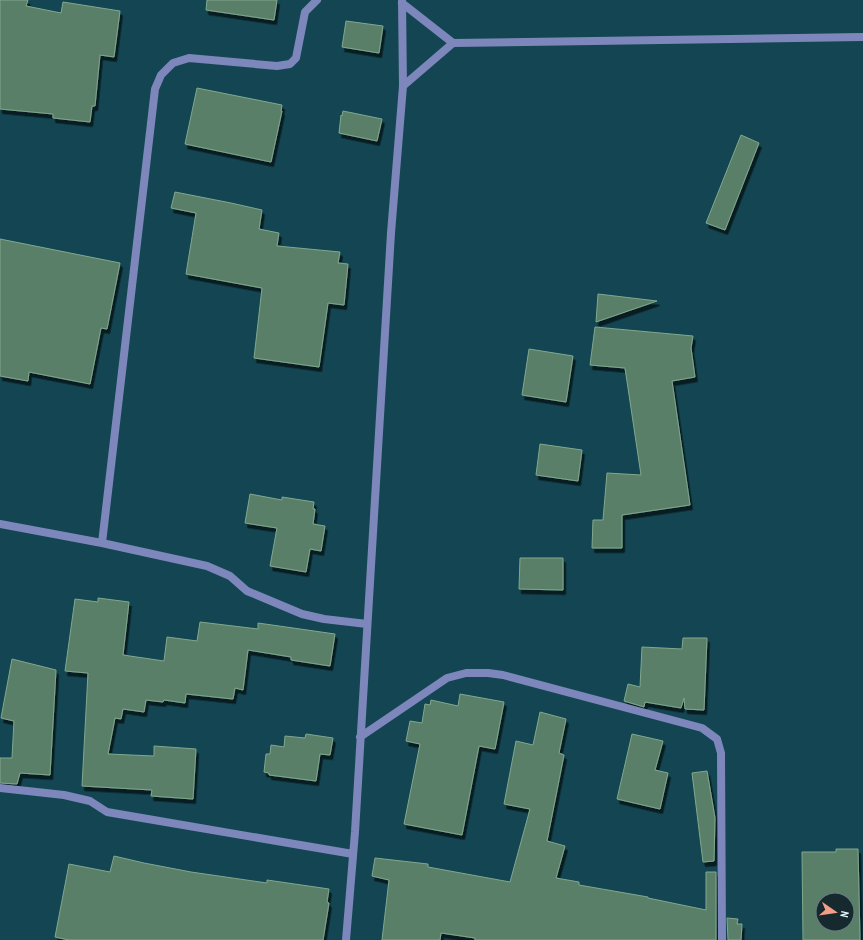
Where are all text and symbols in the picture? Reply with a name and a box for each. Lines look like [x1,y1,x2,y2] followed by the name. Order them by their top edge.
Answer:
[815,892,855,932] north arrow
[837,910,852,919] text: N

